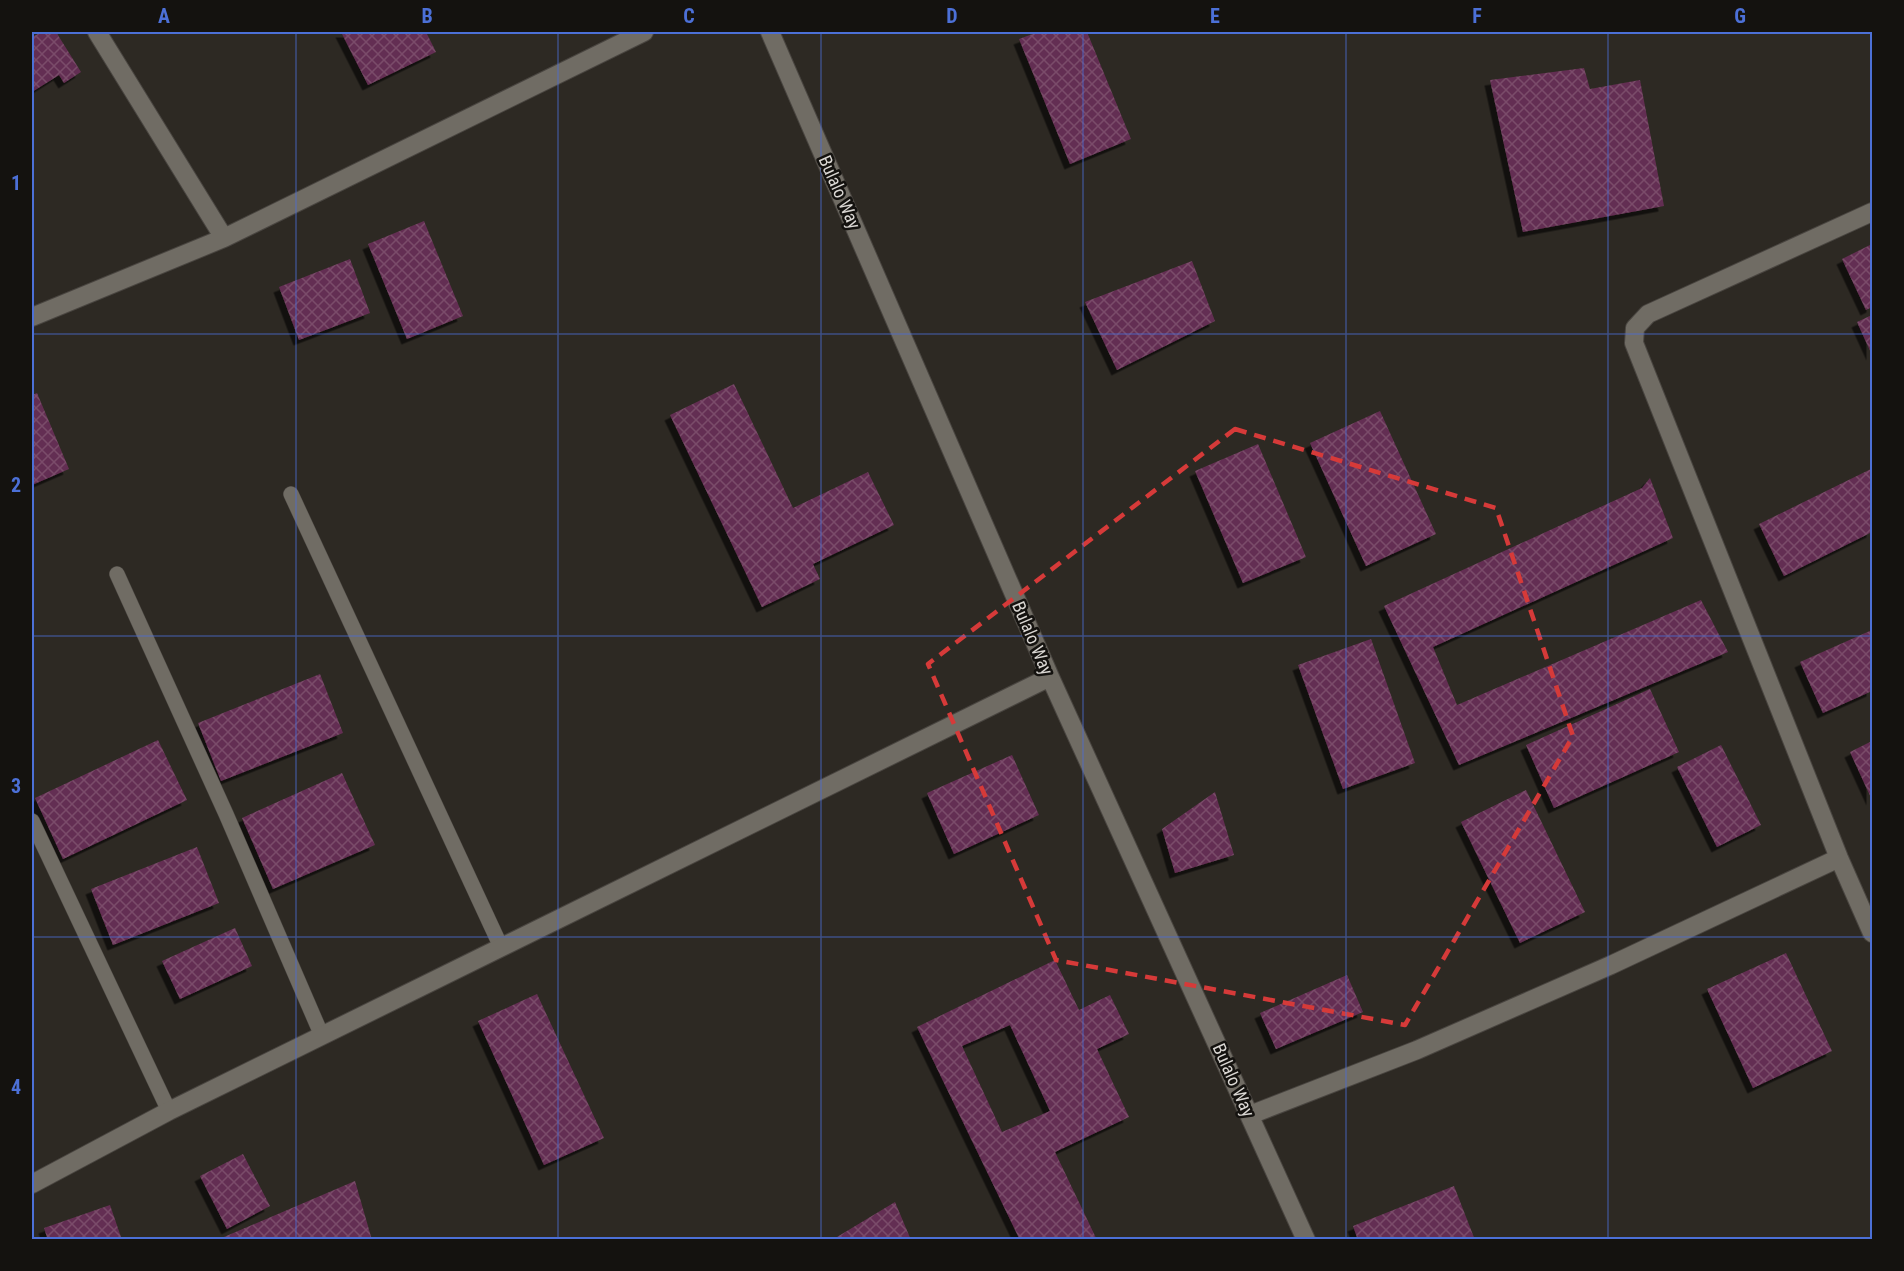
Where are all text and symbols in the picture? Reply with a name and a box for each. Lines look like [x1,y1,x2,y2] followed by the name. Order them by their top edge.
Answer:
[158,4,170,28] text: A
[421,4,433,28] text: B
[683,4,695,28] text: C
[946,4,958,28] text: D
[1210,4,1220,28] text: E
[1472,4,1482,28] text: F
[1734,4,1746,28] text: G
[815,152,866,232] street label: Bulalo Way
[11,171,21,195] text: 1
[11,473,21,497] text: 2
[1008,598,1058,678] street label: Bulalo Way
[11,774,21,798] text: 3
[1209,1040,1260,1120] street label: Bulalo Way
[11,1075,21,1099] text: 4

